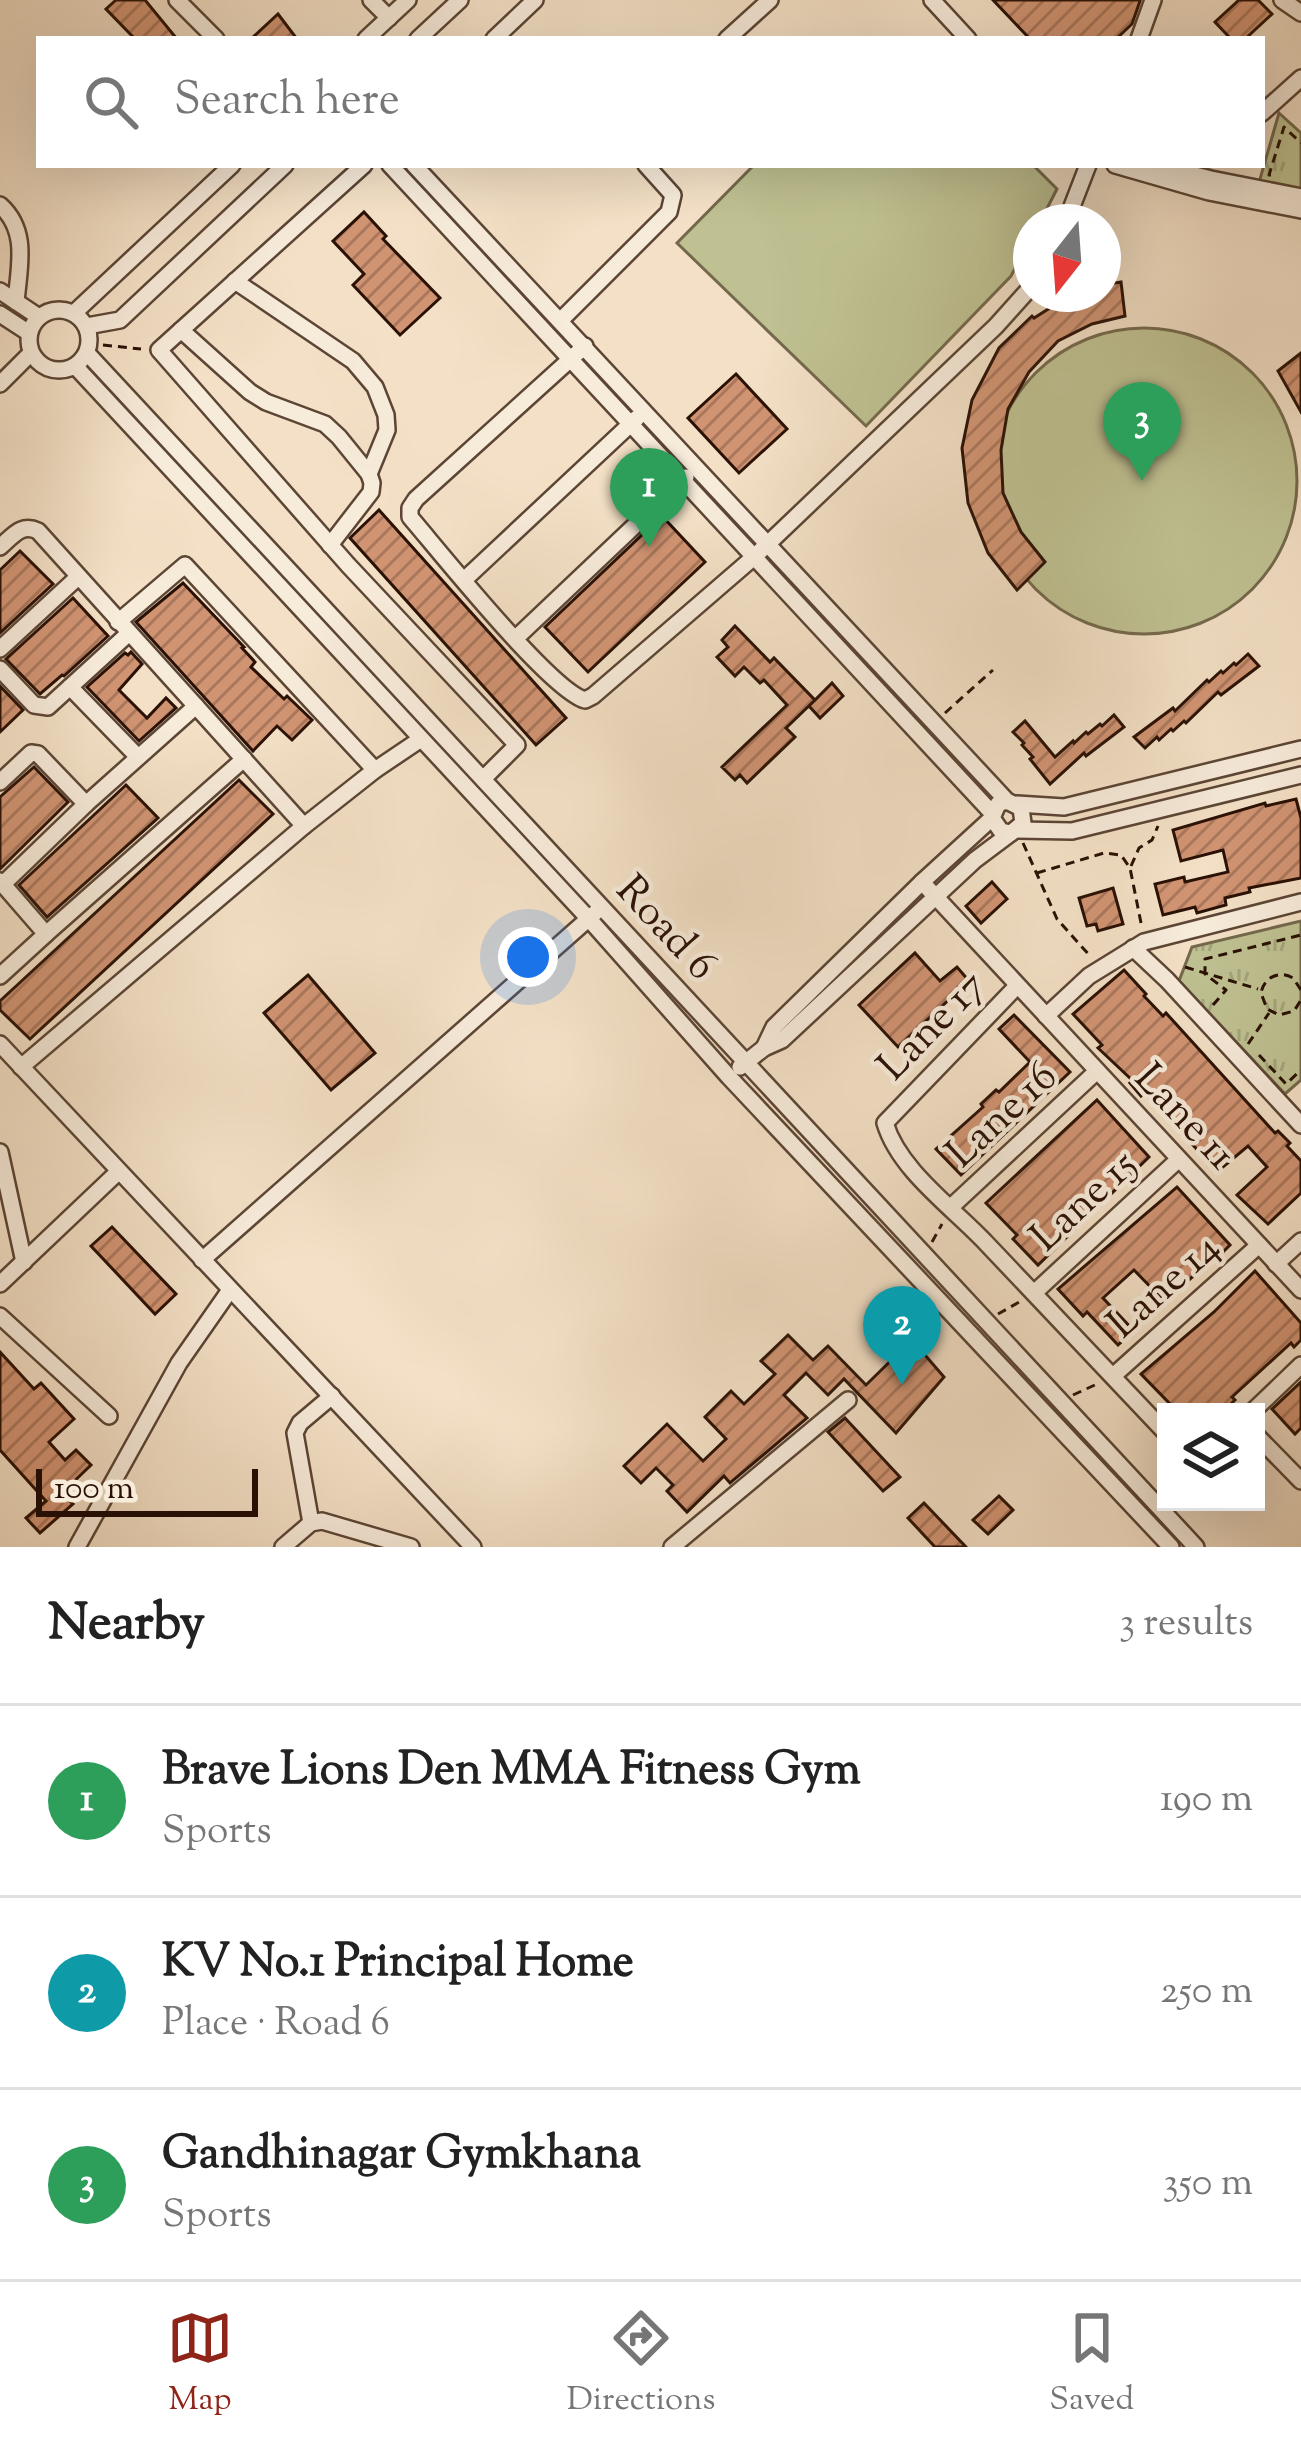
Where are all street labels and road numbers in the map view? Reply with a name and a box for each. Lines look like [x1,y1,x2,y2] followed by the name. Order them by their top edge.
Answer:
[600,864,729,995] street label: Road 6
[866,959,1001,1096] street label: Lane 17
[934,1049,1072,1184] street label: Lane 16
[1118,1052,1248,1185] street label: Lane 11
[1019,1138,1152,1268] street label: Lane 15
[1096,1221,1235,1355] street label: Lane 14

